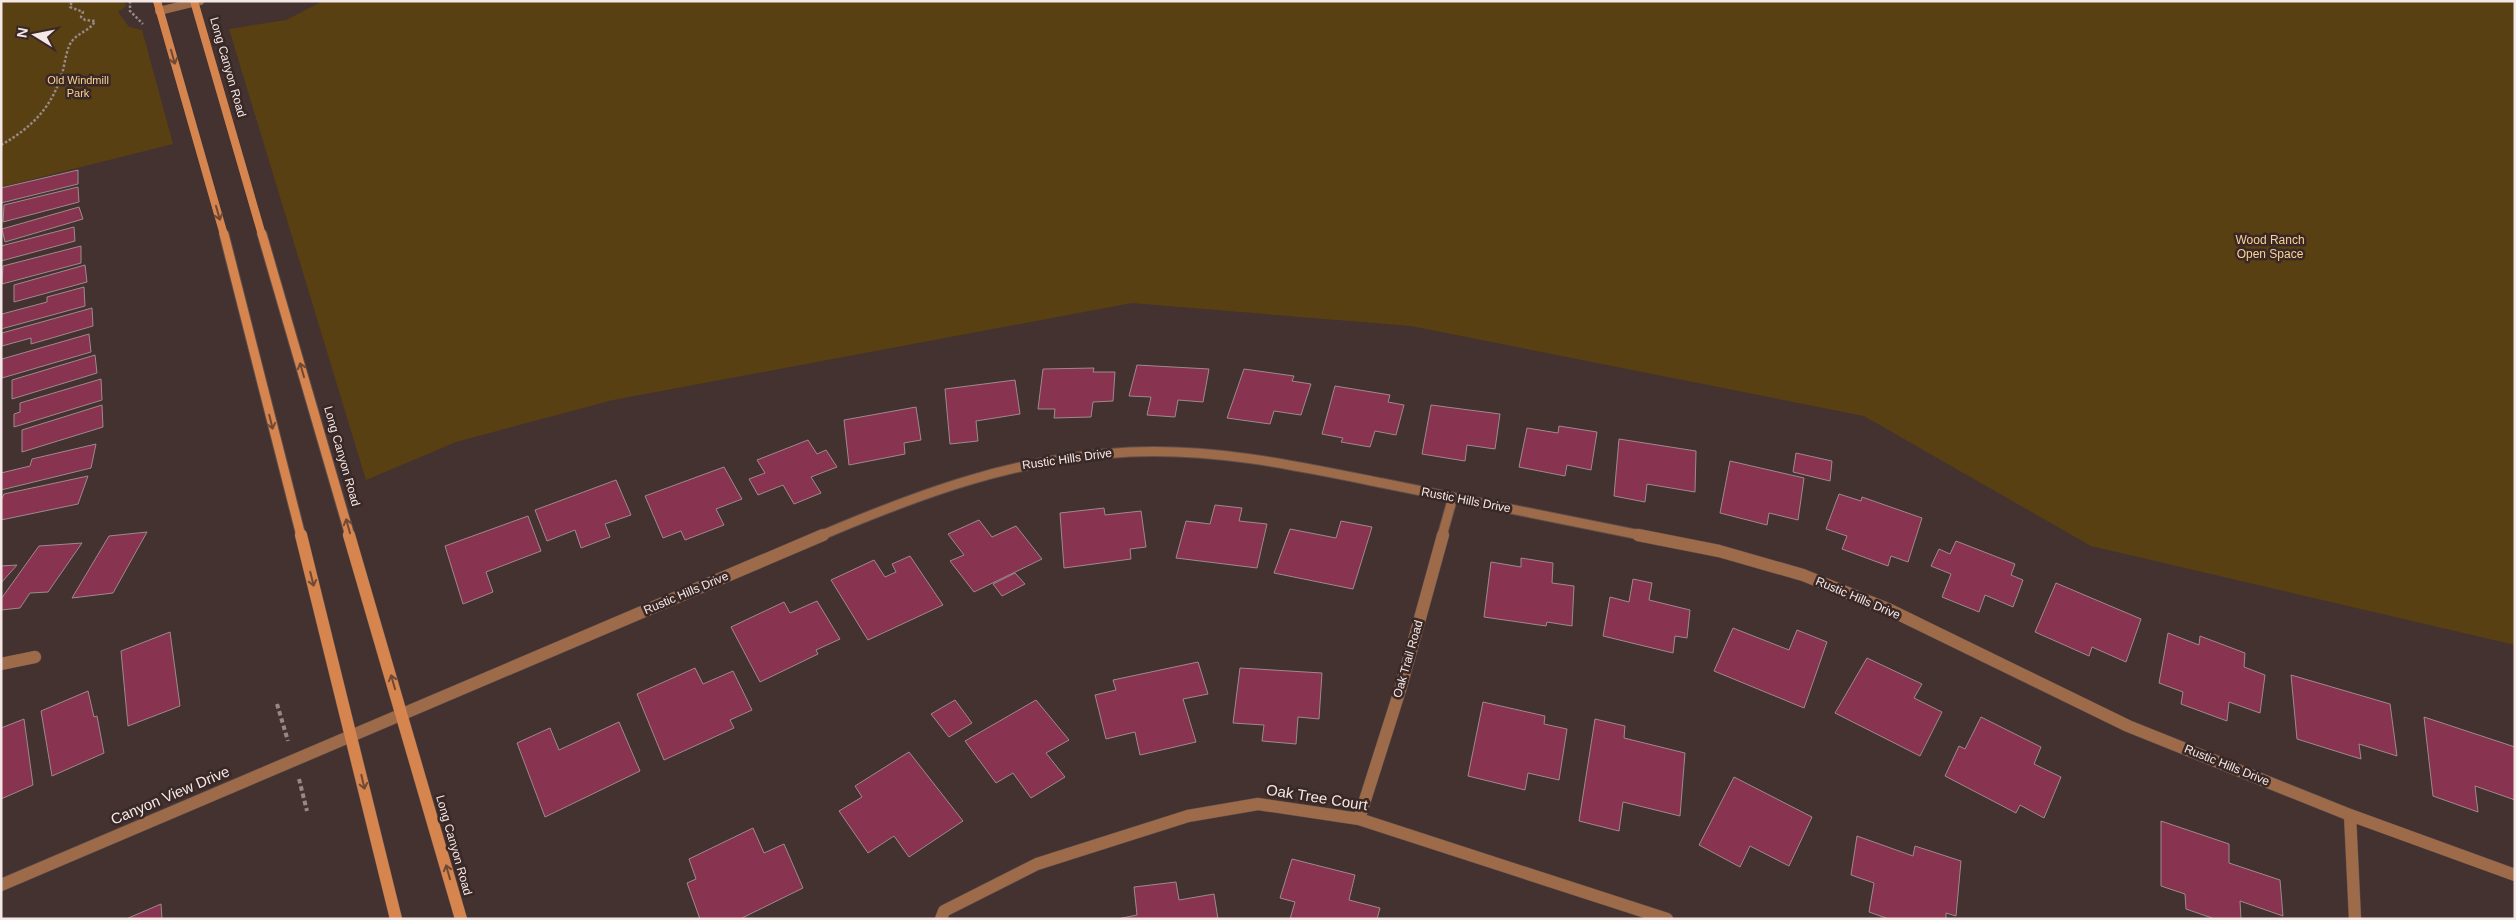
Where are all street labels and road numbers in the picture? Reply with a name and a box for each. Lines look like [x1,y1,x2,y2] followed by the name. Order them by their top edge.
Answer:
[207,15,249,119] street label: Long Canyon Road
[321,404,363,508] street label: Long Canyon Road
[1021,446,1113,472] street label: Rustic Hills Drive
[1420,484,1512,516] street label: Rustic Hills Drive
[642,569,731,617] street label: Rustic Hills Drive
[1814,574,1903,622] street label: Rustic Hills Drive
[1390,619,1426,699] street label: Oak Trail Road
[2182,742,2272,789] street label: Rustic Hills Drive
[108,762,232,828] street label: Canyon View Drive
[1265,781,1370,814] street label: Oak Tree Court
[433,793,475,897] street label: Long Canyon Road

